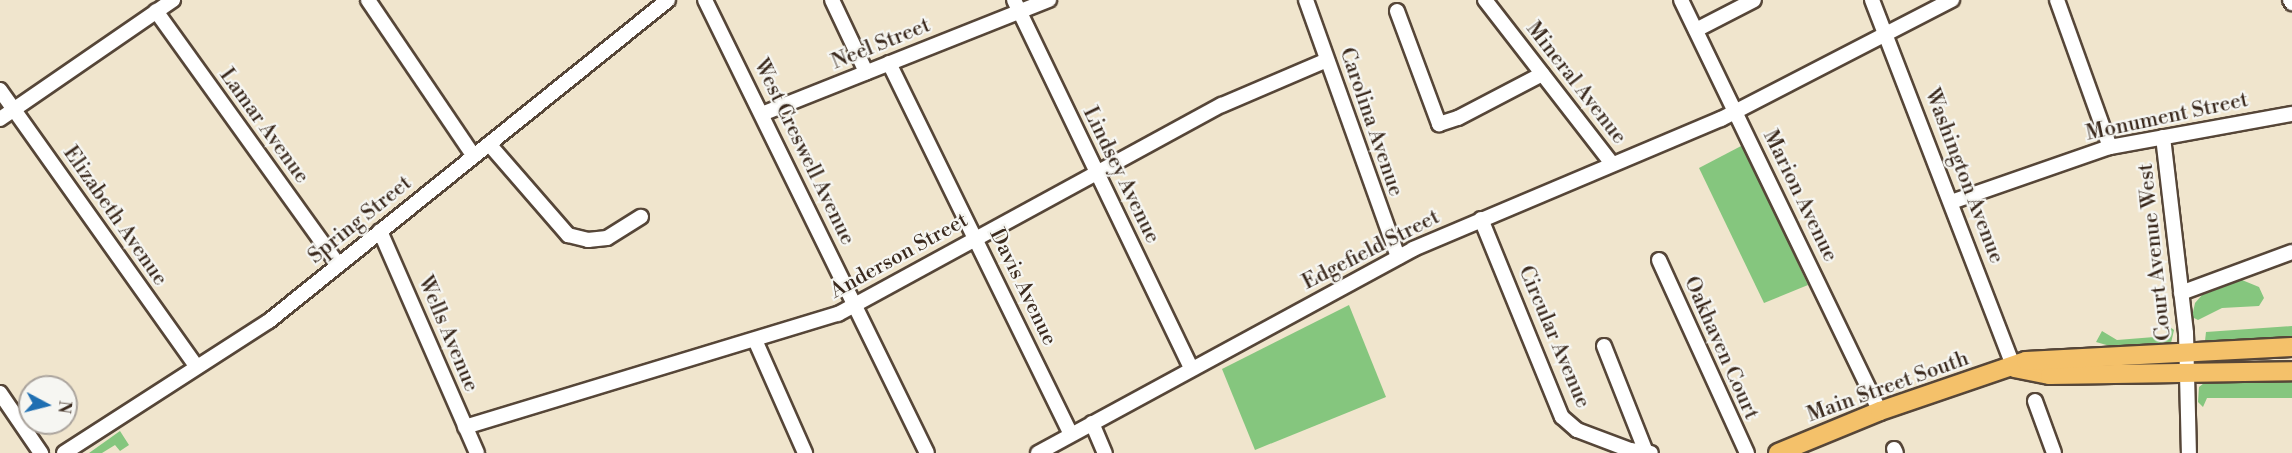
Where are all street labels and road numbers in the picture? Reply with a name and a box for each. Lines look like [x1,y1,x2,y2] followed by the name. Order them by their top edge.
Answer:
[828,13,934,75] street label: Neel Street
[1521,17,1631,149] street label: Mineral Avenue
[1334,44,1408,200] street label: Carolina Avenue
[748,55,860,249] street label: West Creswell Avenue
[214,64,314,188] street label: Lamar Avenue
[1919,85,2009,267] street label: Washington Avenue
[2084,88,2250,146] street label: Monument Street
[1077,103,1165,247] street label: Lindsey Avenue
[1757,126,1843,266] street label: Marion Avenue
[57,141,173,291] street label: Elizabeth Avenue
[2133,162,2177,342] street label: Court Avenue West
[303,171,417,269] street label: Spring Street
[1298,205,1444,295] street label: Edgefield Street
[826,208,972,304] street label: Anderson Street
[984,224,1062,350] street label: Davis Avenue
[1513,262,1595,412] street label: Circular Avenue
[412,272,484,396] street label: Wells Avenue
[1678,273,1764,423] street label: Oakhaven Court
[1804,346,1972,428] street label: Main Street South

